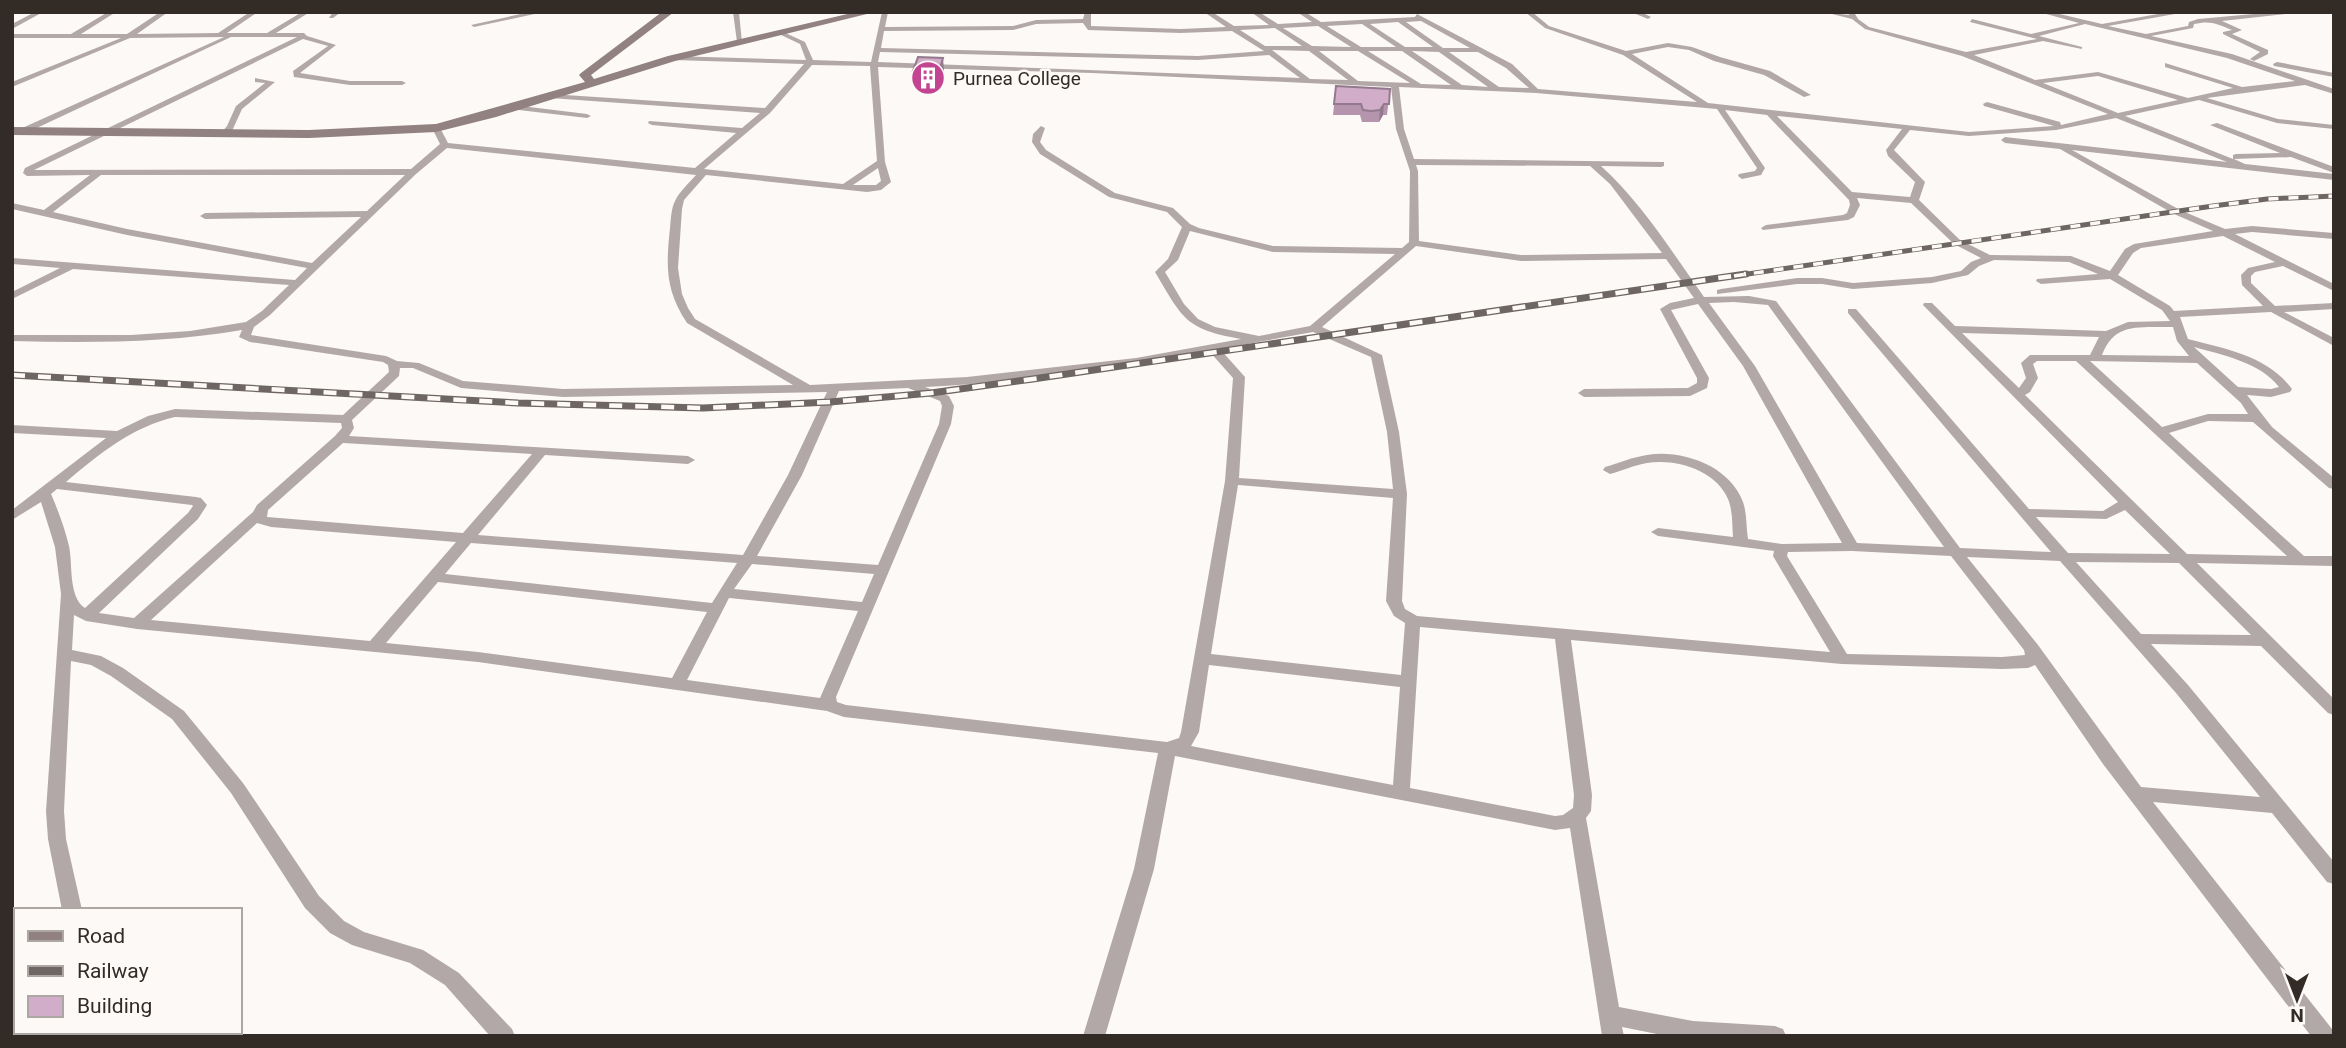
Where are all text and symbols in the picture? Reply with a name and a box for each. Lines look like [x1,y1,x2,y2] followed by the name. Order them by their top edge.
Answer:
[909,59,947,97] building icon: Purnea College
[953,67,1081,90] place label: Purnea College
[14,908,242,1034] legend
[77,924,125,948] text: Road
[77,959,149,983] text: Railway
[2262,964,2332,1034] north arrow
[77,994,152,1018] text: Building
[2290,1004,2304,1027] text: N

